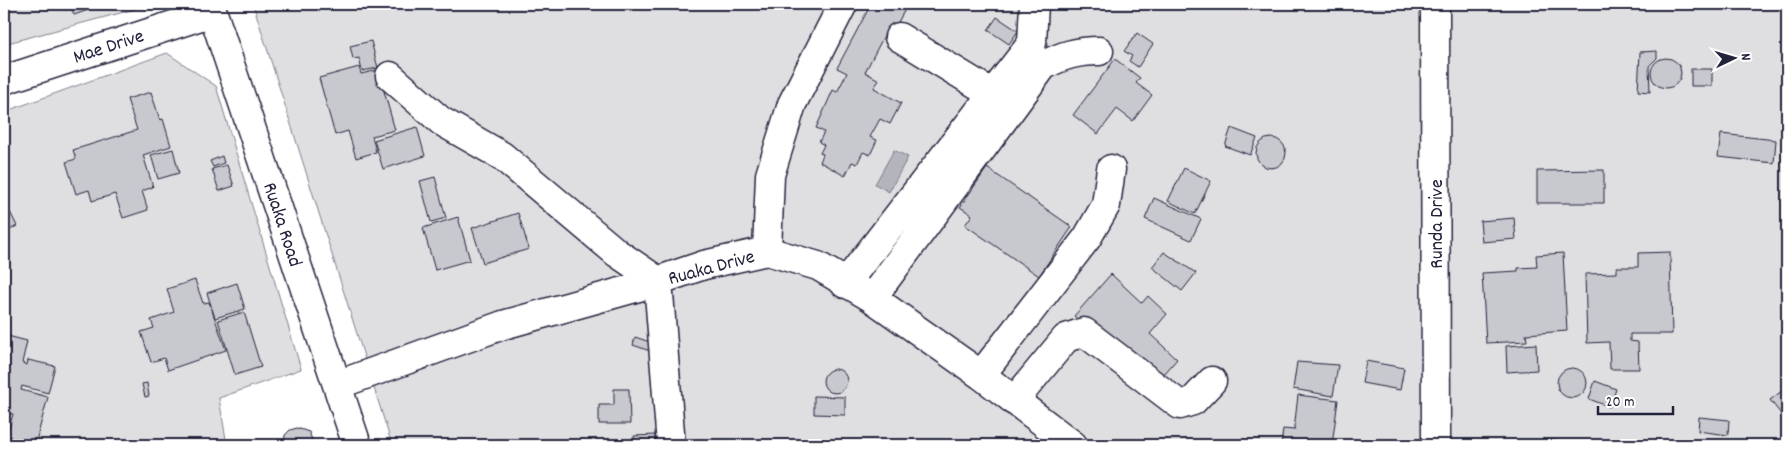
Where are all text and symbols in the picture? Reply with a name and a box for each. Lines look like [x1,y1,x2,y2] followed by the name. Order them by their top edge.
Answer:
[70,23,148,72] street label: Mae Drive
[1708,32,1758,82] north arrow
[1735,53,1755,61] text: N
[254,179,308,271] street label: Ruaka Road
[1424,179,1452,269] street label: Runda Drive
[665,244,758,294] street label: Ruaka Drive
[1598,384,1674,416] scale bar
[1606,392,1634,414] text: 20 m

